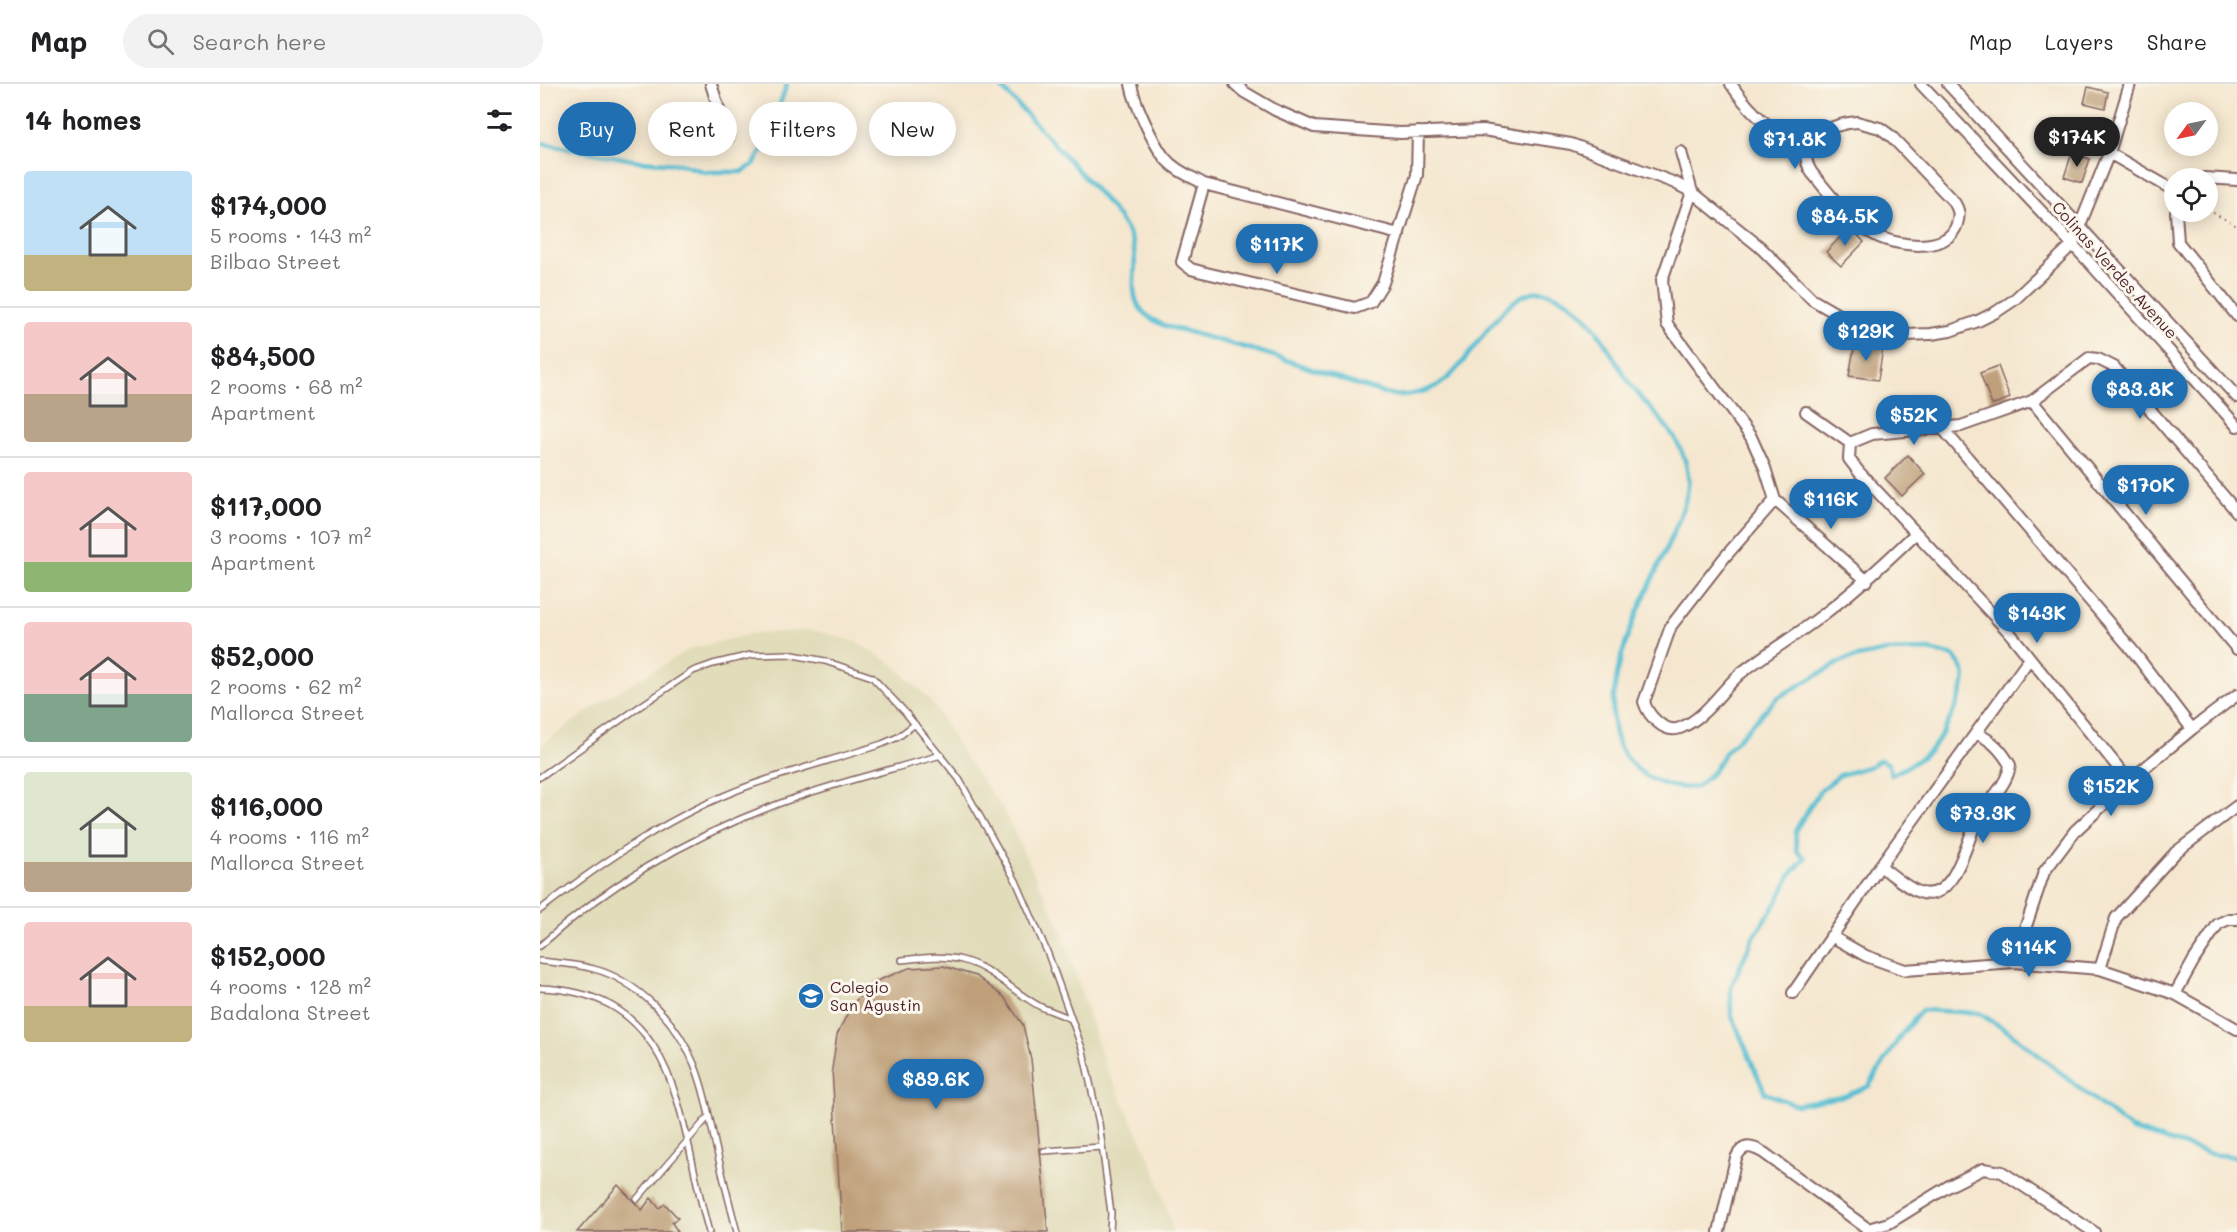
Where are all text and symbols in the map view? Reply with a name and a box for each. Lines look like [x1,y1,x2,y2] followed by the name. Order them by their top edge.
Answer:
[123,14,543,68] search box
[30,23,87,59] text: Map
[144,25,177,58] icon: search
[192,27,326,56] text: Search here
[1969,28,2012,55] text: Map
[2045,28,2114,55] text: Layers
[2147,28,2207,55] text: Share
[558,102,636,156] chip: Buy
[648,102,737,156] chip: Rent
[749,102,857,156] chip: Filters
[869,102,956,156] chip: New
[2164,102,2218,156] north arrow
[2164,102,2218,222] map controls
[24,103,142,137] text: 14 homes
[483,104,516,137] icon: filters
[2035,117,2119,168] pin: $174K
[1746,119,1844,170] pin: $71.8K
[2048,123,2106,149] text: $174K
[1763,125,1827,151] text: $71.8K
[2164,168,2218,222] button: locate
[210,188,327,222] text: $174,000
[72,195,144,267] icon: home
[1796,196,1894,247] pin: $84.5K
[2048,196,2183,343] street label: Colinas Verdes Avenue
[1811,202,1879,228] text: $84.5K
[210,222,371,248] text: 5 rooms · 143 m²
[1235,224,1319,275] pin: $117K
[1250,230,1304,256] text: $117K
[210,248,341,274] text: Bilbao Street
[1824,311,1908,362] pin: $129K
[1837,317,1895,343] text: $129K
[210,339,315,373] text: $84,500
[72,346,144,418] icon: home
[2091,369,2189,420] pin: $83.8K
[210,373,363,399] text: 2 rooms · 68 m²
[2106,375,2174,401] text: $83.8K
[1878,395,1950,446] pin: $52K
[210,399,316,425] text: Apartment
[1890,401,1938,427] text: $52K
[2104,465,2188,516] pin: $170K
[2117,471,2175,497] text: $170K
[1789,479,1873,530] pin: $116K
[1803,485,1859,511] text: $116K
[210,489,322,523] text: $117,000
[72,496,144,568] icon: home
[210,523,371,549] text: 3 rooms · 107 m²
[210,549,316,575] text: Apartment
[1995,593,2079,644] pin: $143K
[2007,599,2067,625] text: $143K
[210,639,314,673] text: $52,000
[72,646,144,718] icon: home
[210,673,362,699] text: 2 rooms · 62 m²
[210,699,365,725] text: Mallorca Street
[2069,766,2153,817] pin: $152K
[2082,772,2140,798] text: $152K
[210,789,323,823] text: $116,000
[1934,793,2032,844] pin: $73.3K
[72,796,144,868] icon: home
[1950,799,2016,825] text: $73.3K
[210,823,369,849] text: 4 rooms · 116 m²
[210,849,365,875] text: Mallorca Street
[1987,927,2071,978] pin: $114K
[2001,933,2057,959] text: $114K
[210,939,325,973] text: $152,000
[72,946,144,1018] icon: home
[210,973,371,999] text: 4 rooms · 128 m²
[830,976,921,1015] place label: Colegio San Agustin
[796,981,826,1011] school or university icon: Colegio San Agustin
[210,999,371,1025] text: Badalona Street
[887,1059,985,1110] pin: $89.6K
[902,1065,970,1091] text: $89.6K

